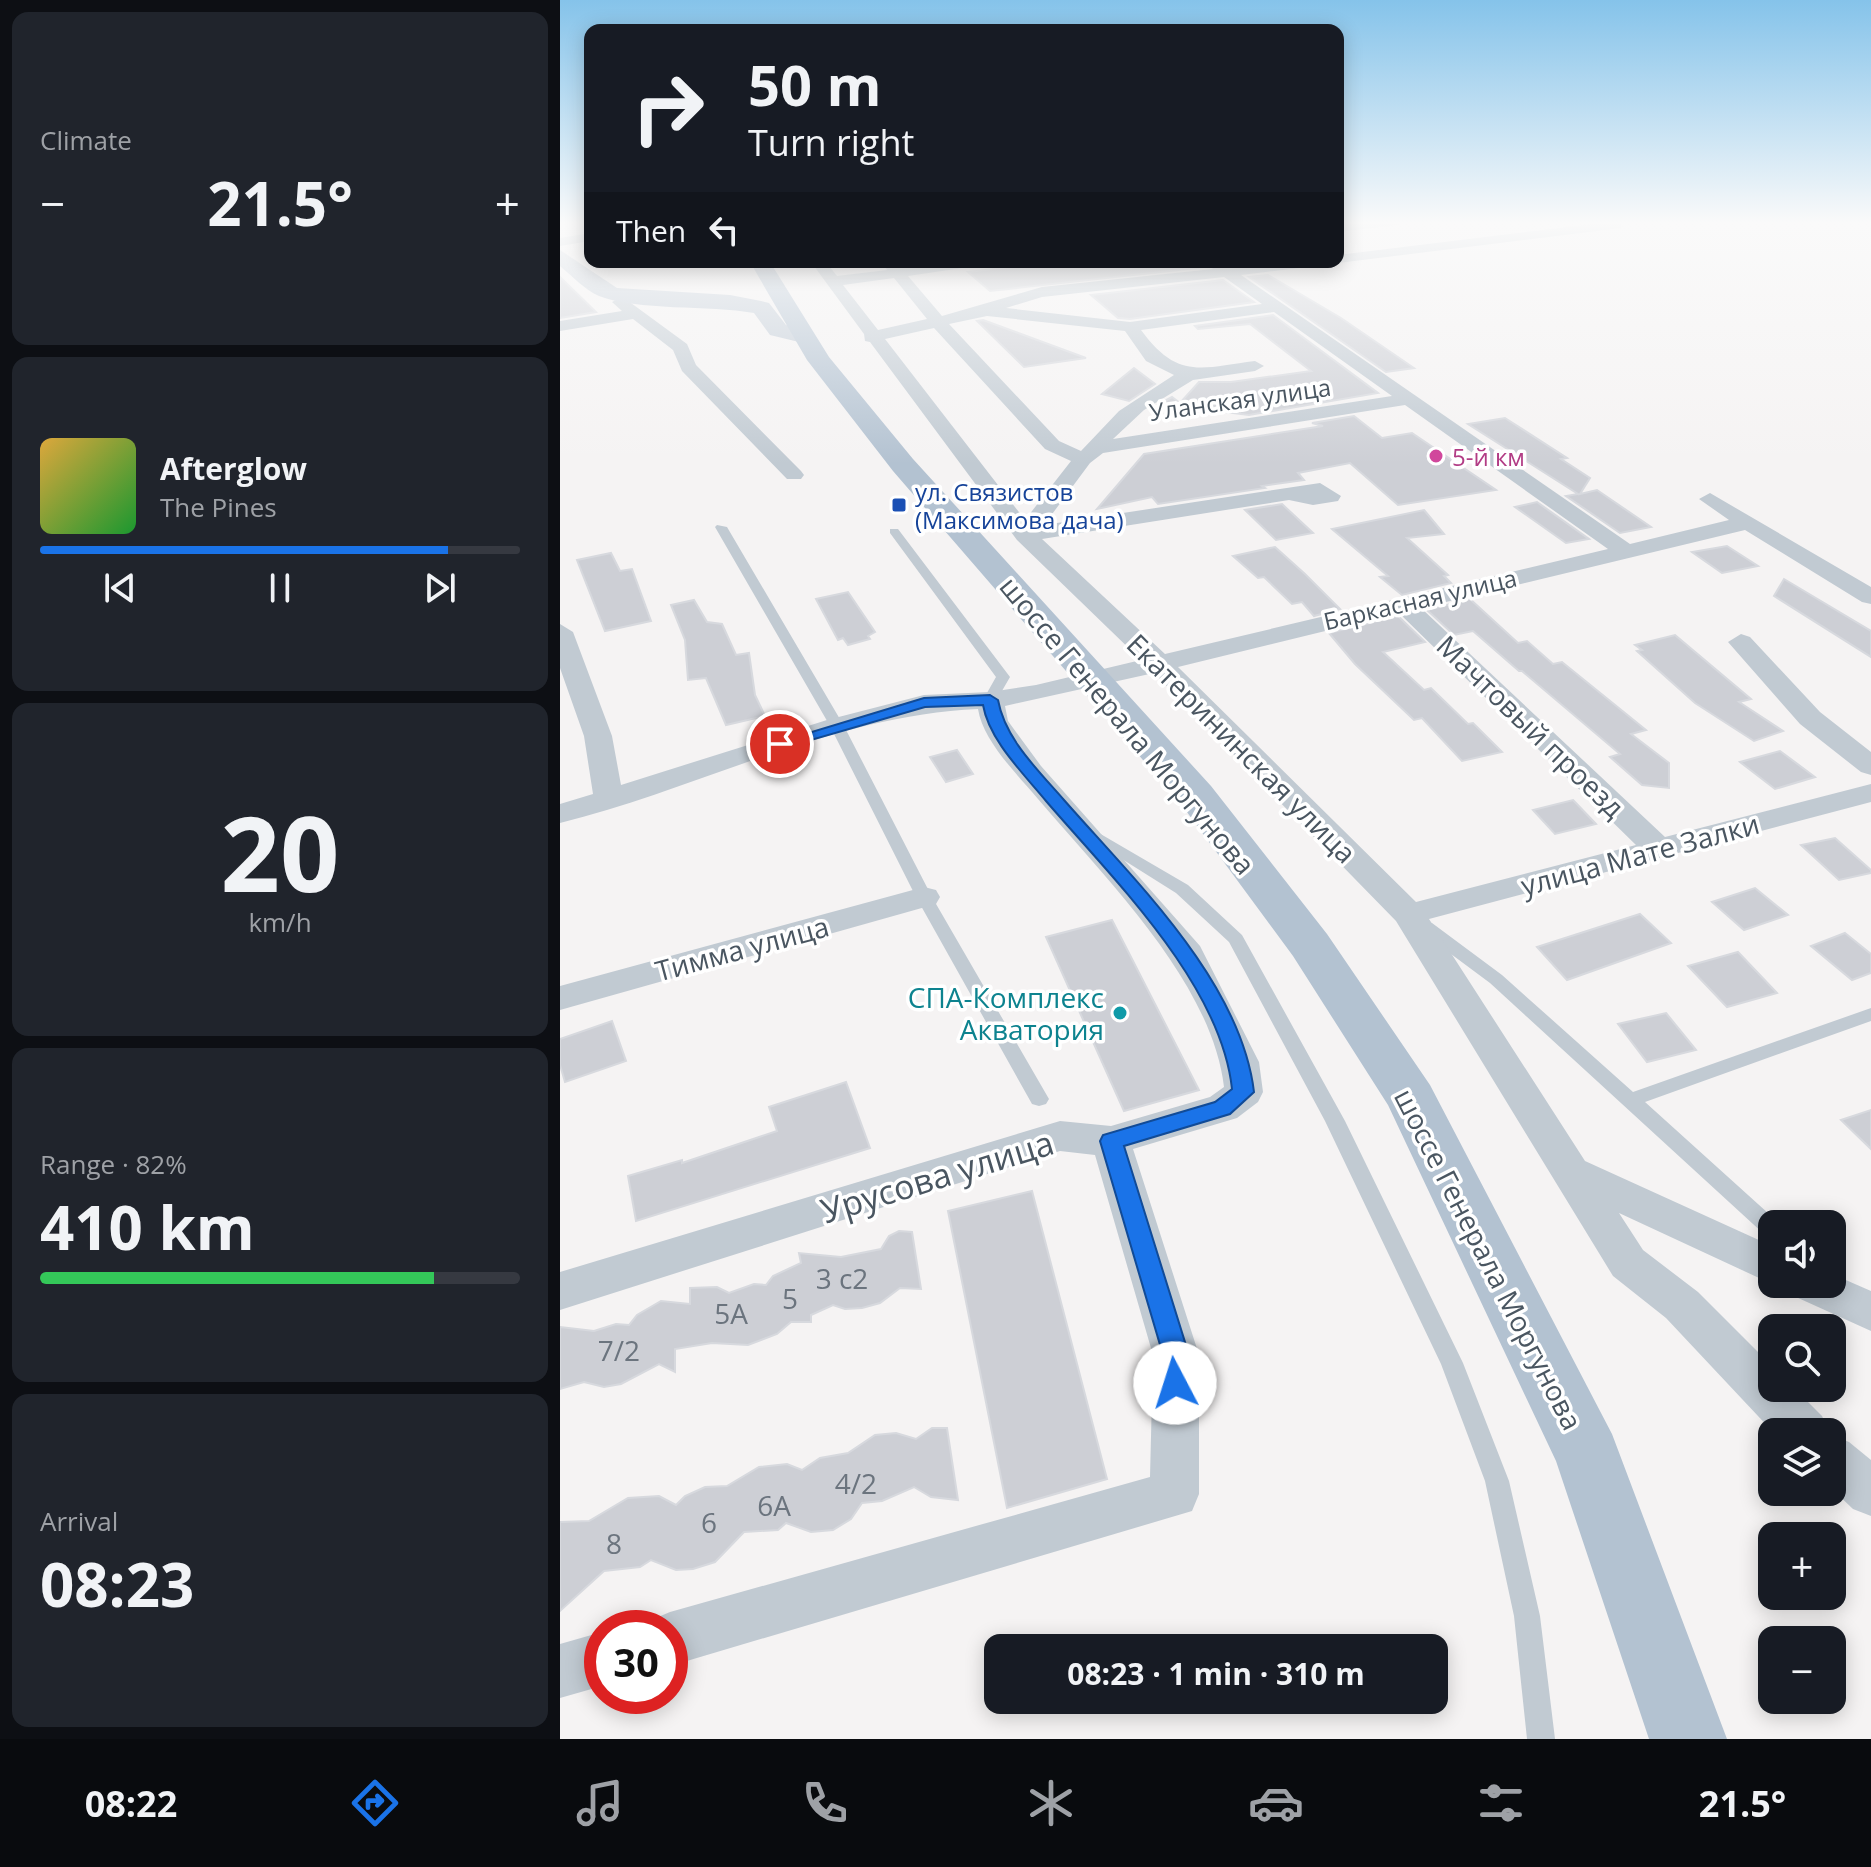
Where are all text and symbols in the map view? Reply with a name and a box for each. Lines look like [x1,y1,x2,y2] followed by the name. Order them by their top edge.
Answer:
[748,46,882,122] text: 50 m
[616,56,720,160] icon: right
[748,118,914,167] text: Turn right
[40,122,132,158] text: Climate
[207,162,353,244] text: 21.5°
[40,173,65,233] text: −
[495,173,520,233] text: +
[702,208,746,252] icon: left
[616,210,686,251] text: Then
[1147,370,1333,428] street label: Уланская улица
[1452,440,1525,473] place label: 5-й км
[1427,447,1445,465] marker: 5-й км
[160,448,307,489] text: Afterglow
[915,475,1124,536] place label: ул. Связистов (Максимова дача)
[160,489,277,525] text: The Pines
[890,496,908,514] marker: ул. Связистов (Максимова дача)
[1320,561,1520,637] street label: Баркасная улица
[98,566,142,610] icon: previous
[258,566,302,610] icon: pause
[418,566,462,610] icon: next
[992,568,1264,882] street label: шоссе Генерала Моргунова
[1119,625,1365,871] street label: Екатерининская улица
[1429,627,1633,825] street label: Мачтовый проезд
[746,710,814,778] pin
[758,722,802,766] icon: arrive
[221,781,339,922] text: 20
[1517,804,1763,904] street label: улица Мате Залки
[248,904,312,940] text: km/h
[651,907,833,989] street label: Тимма улица
[908,978,1104,1048] place label: СПА-Комплекс Акватория
[1111,1004,1129,1022] marker: СПА-Комплекс Акватория
[1386,1082,1592,1436] street label: шоссе Генерала Моргунова
[815,1119,1059,1233] street label: Урусова улица
[40,1146,187,1182] text: Range · 82%
[40,1186,255,1268] text: 410 km
[1758,1210,1846,1714] map controls
[1758,1210,1846,1298] button: sound
[816,1259,868,1297] house number: 3 с2
[782,1279,798,1317] house number: 5
[714,1294,748,1332] house number: 5А
[1758,1314,1846,1402] button: search
[598,1331,640,1369] house number: 7/2
[1133,1341,1217,1425] position arrow
[1758,1418,1846,1506] button: layers
[835,1464,877,1502] house number: 4/2
[757,1486,791,1524] house number: 6А
[40,1503,118,1539] text: Arrival
[701,1503,717,1541] house number: 6
[1758,1522,1846,1610] button: +
[606,1524,622,1562] house number: 8
[40,1543,194,1625] text: 08:23
[584,1610,688,1714] speed limit sign: 30
[1758,1626,1846,1714] button: −
[1067,1653,1365,1694] text: 08:23 · 1 min · 310 m
[347,1775,403,1831] icon: directions
[572,1775,628,1831] icon: music
[797,1775,853,1831] icon: phone
[1023,1775,1079,1831] icon: climate
[1248,1775,1304,1831] icon: car
[1473,1775,1529,1831] icon: filters
[85,1779,177,1828] text: 08:22
[1699,1779,1786,1828] text: 21.5°

